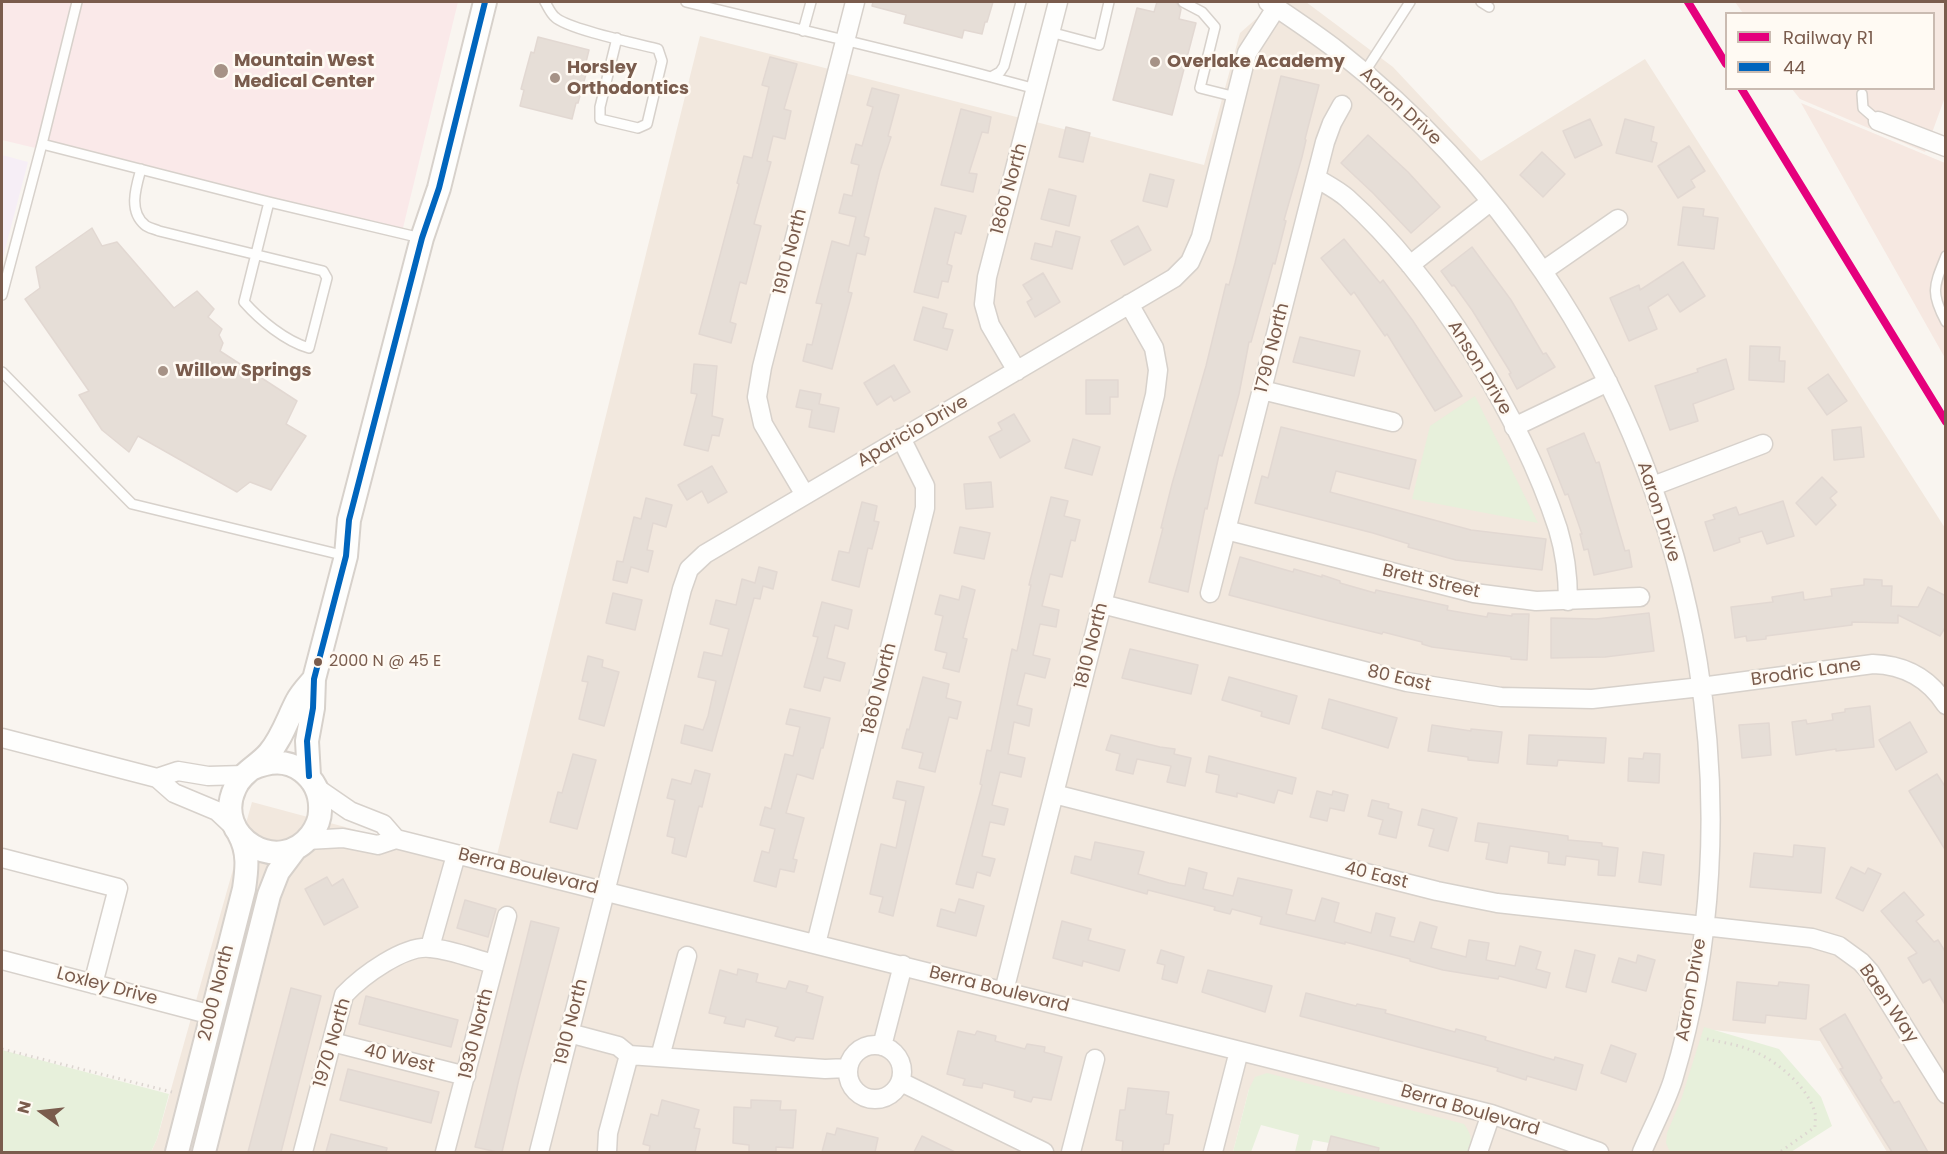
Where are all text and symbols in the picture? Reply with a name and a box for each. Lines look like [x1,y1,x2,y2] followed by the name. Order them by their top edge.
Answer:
[1725,12,1935,90] legend
[1783,25,1874,50] text: Railway R1
[234,50,374,92] place label: Mountain West Medical Center
[1167,51,1345,73] place label: Overlake Academy
[1148,55,1162,69] marker: Overlake Academy
[1783,55,1806,80] text: 44
[567,57,689,100] place label: Horsley Orthodontics
[212,62,230,80] marker: Mountain West Medical Center
[1355,64,1445,150] street label: Aaron Drive
[548,71,562,85] marker: Horsley Orthodontics
[987,141,1033,237] street label: 1860 North
[770,207,812,297] street label: 1910 North
[1251,301,1295,395] street label: 1790 North
[1442,317,1516,419] street label: Anson Drive
[175,360,311,382] place label: Willow Springs
[156,364,170,378] marker: Willow Springs
[854,392,972,472] street label: Aparicio Drive
[1632,459,1684,565] street label: Aaron Drive
[1380,560,1482,604] street label: Brett Street
[1071,601,1113,691] street label: 1810 North
[858,641,902,737] street label: 1860 North
[329,652,441,672] place label: 2000 N @ 45 E
[1750,655,1862,691] street label: Brodric Lane
[312,656,324,668] marker: 2000 N @ 45 E
[1365,661,1433,697] street label: 80 East
[456,844,600,900] street label: Berra Boulevard
[1342,858,1410,894] street label: 40 East
[1672,937,1712,1043] street label: Aaron Drive
[195,943,239,1043] street label: 2000 North
[1854,960,1922,1048] street label: Baen Way
[927,962,1071,1018] street label: Berra Boulevard
[54,963,160,1011] street label: Loxley Drive
[551,977,593,1067] street label: 1910 North
[455,986,499,1082] street label: 1930 North
[310,996,356,1090] street label: 1970 North
[361,1040,437,1078] street label: 40 West
[1398,1081,1542,1141] street label: Berra Boulevard
[12,1082,72,1142] north arrow
[11,1098,37,1116] text: N

